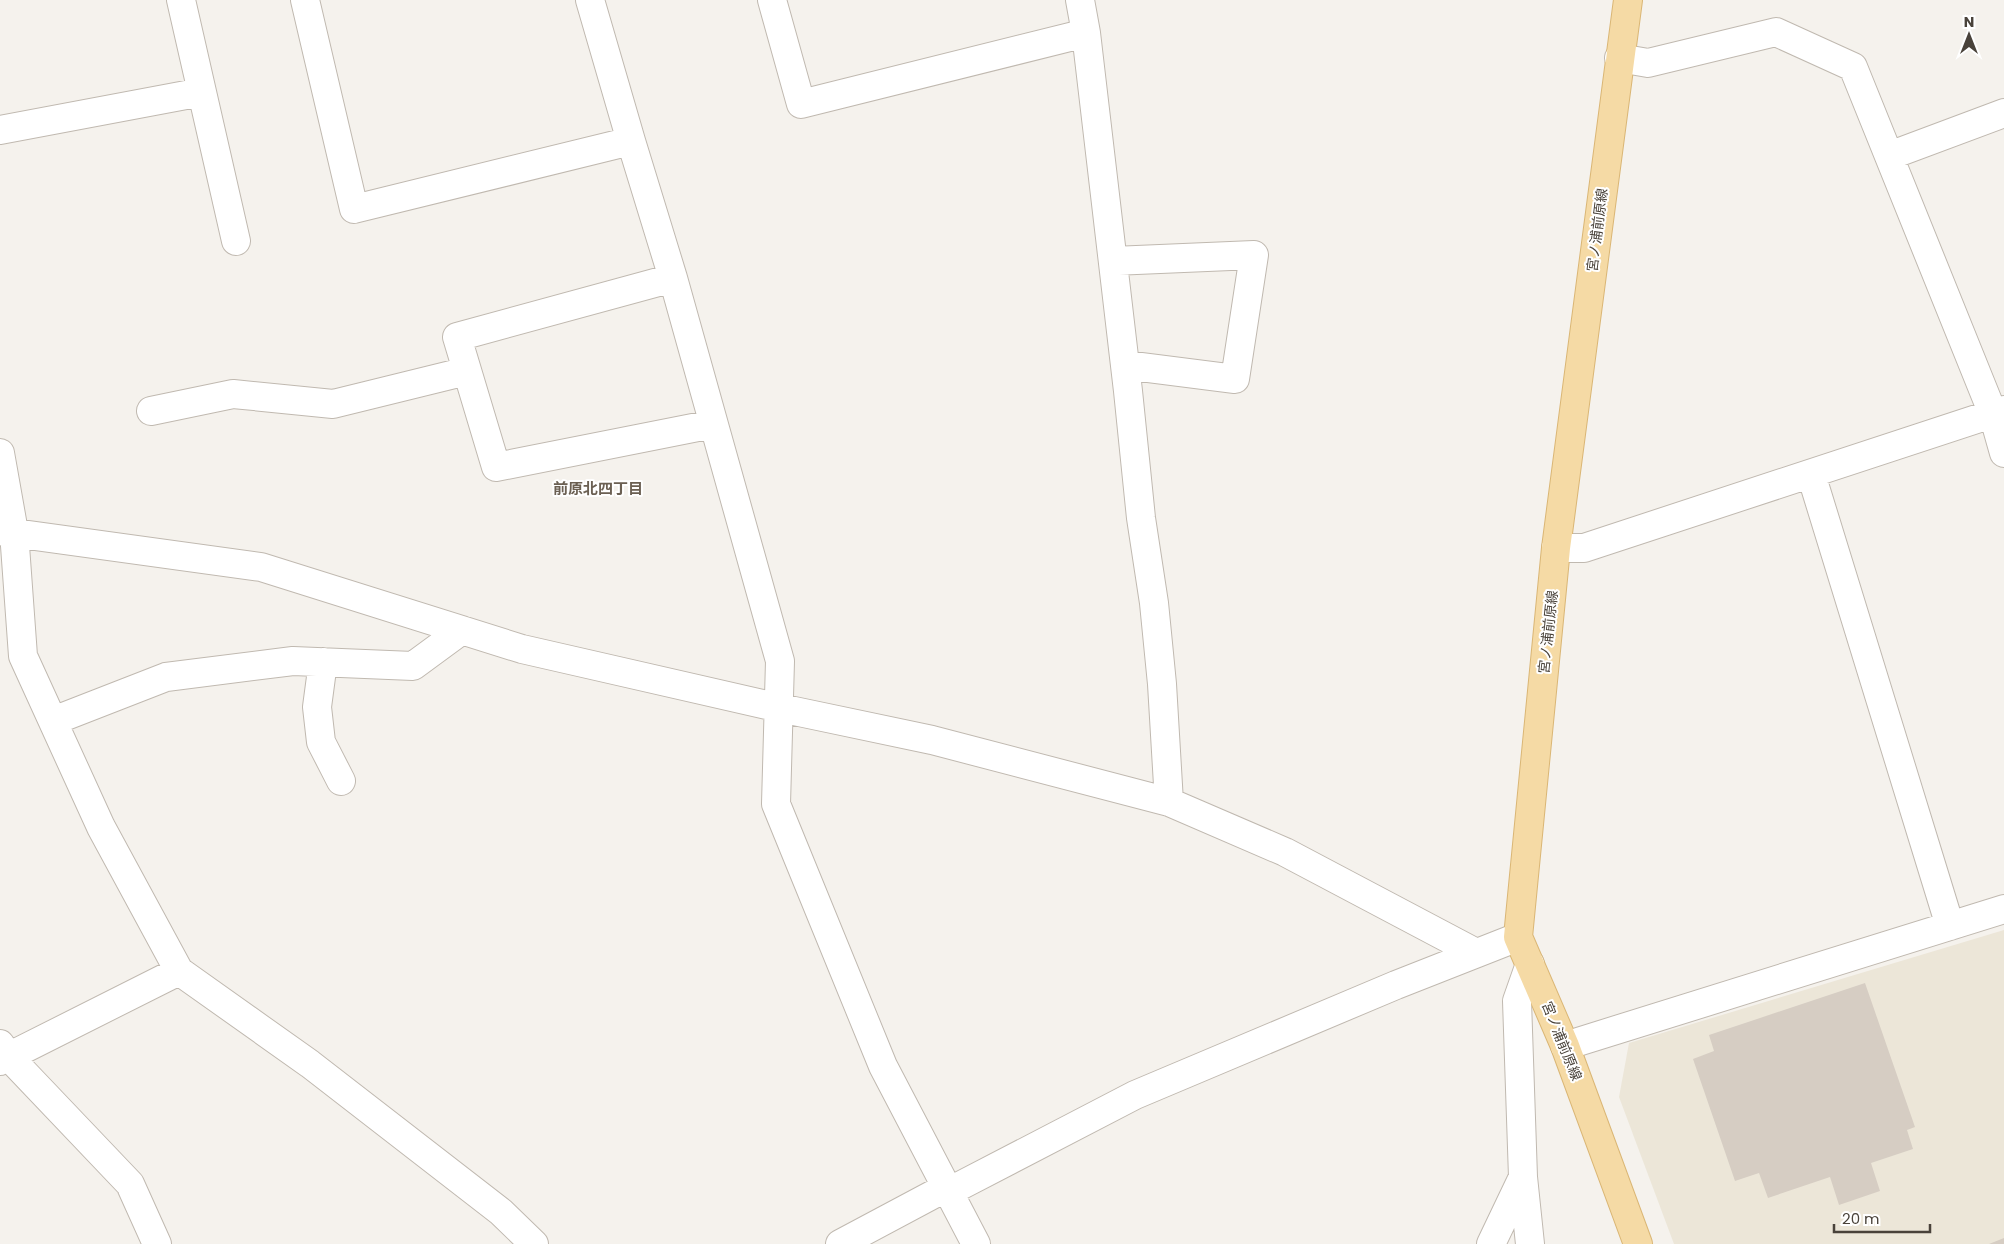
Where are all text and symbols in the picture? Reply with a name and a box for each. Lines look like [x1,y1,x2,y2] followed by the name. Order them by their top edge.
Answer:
[1944,10,1994,60] north arrow
[1964,12,1974,32] text: N
[1582,187,1612,273] street label: 宮ノ浦前原線
[553,478,643,499] district label: 前原北四丁目
[1534,589,1562,675] street label: 宮ノ浦前原線
[1537,998,1587,1084] street label: 宮ノ浦前原線
[1834,1202,1930,1234] scale bar
[1842,1208,1880,1229] text: 20 m

